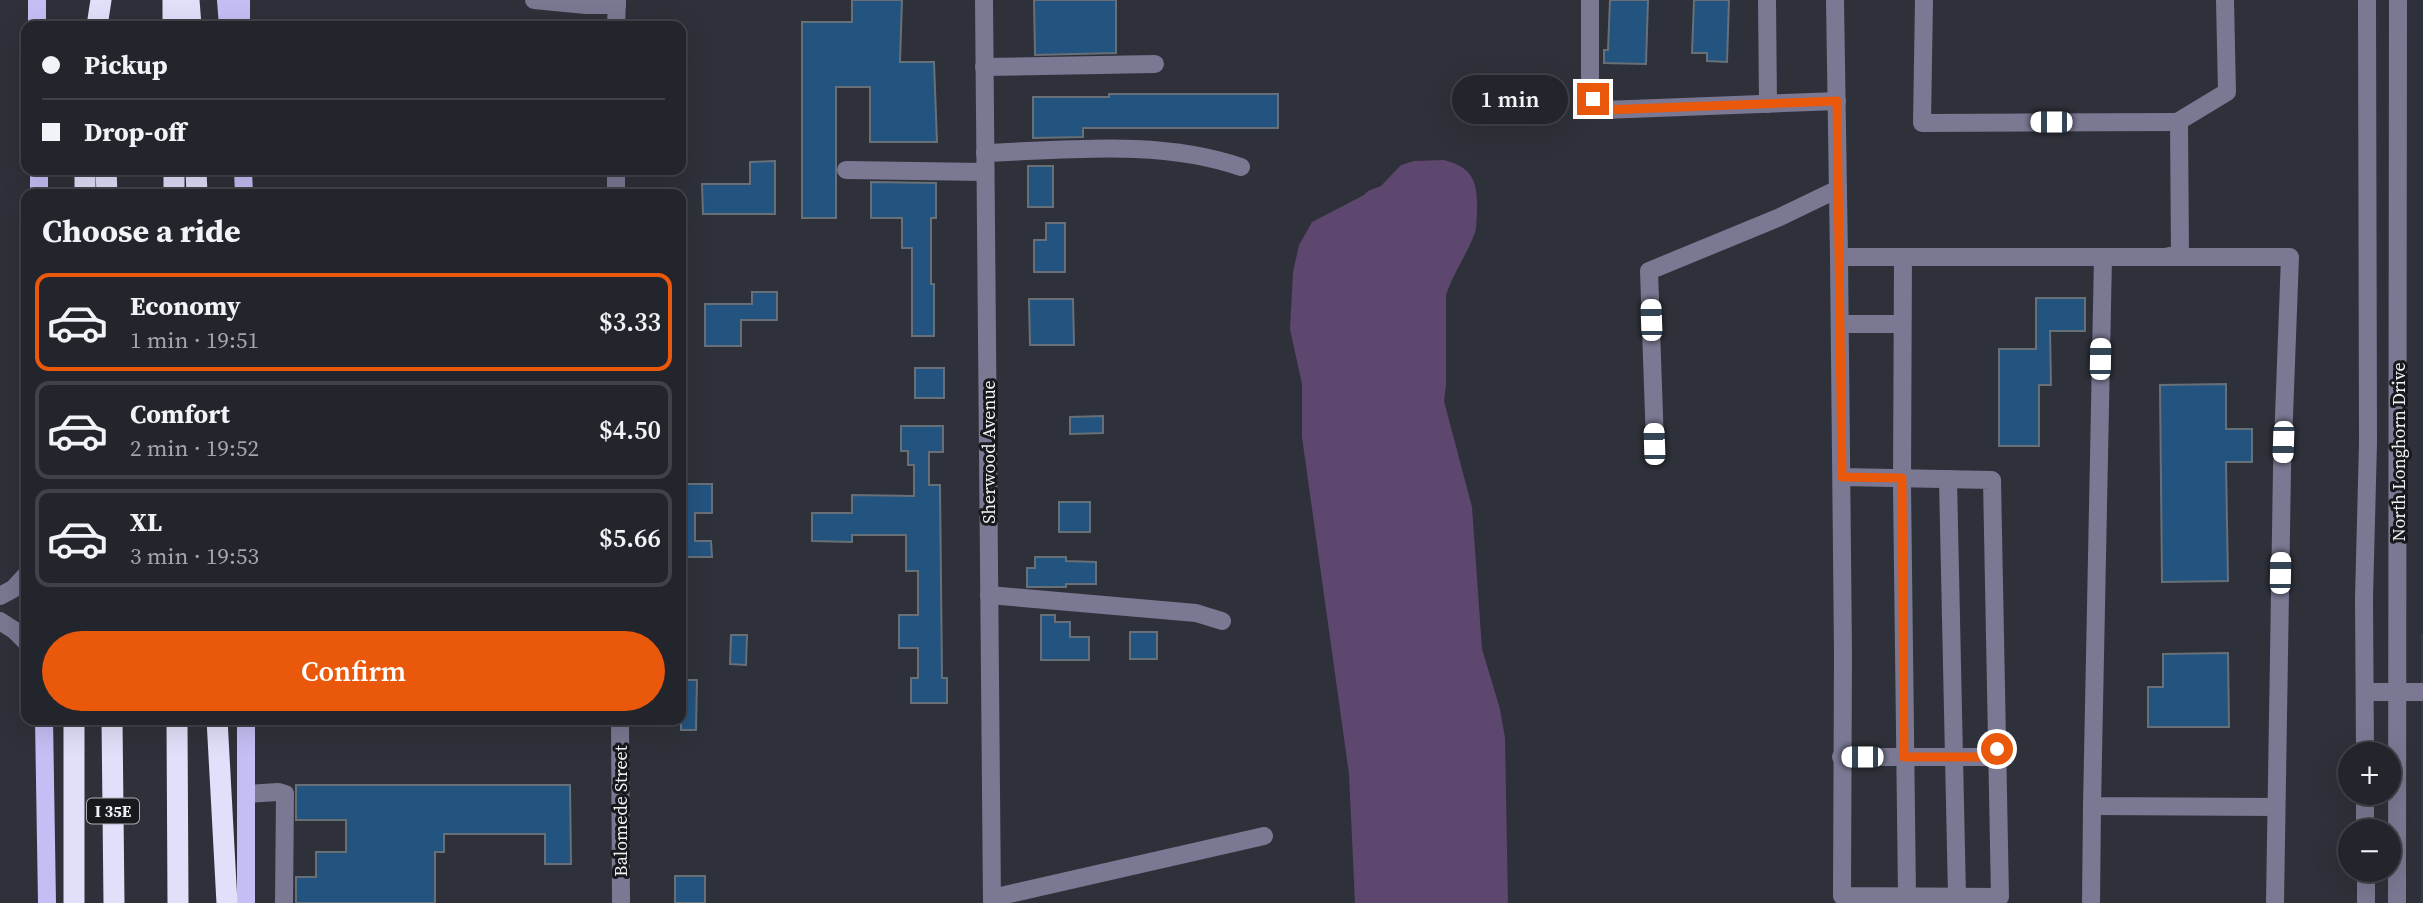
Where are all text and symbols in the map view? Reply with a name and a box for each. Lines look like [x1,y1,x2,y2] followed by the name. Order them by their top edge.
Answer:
[84,47,168,83] text: Pickup
[1453,74,1568,124] callout: 1 min
[1480,83,1540,115] text: 1 min
[1577,83,1609,115] route end
[2031,112,2073,133] car
[84,114,186,150] text: Drop-off
[42,209,241,253] text: Choose a ride
[130,288,241,324] text: Economy
[46,291,109,354] icon: car
[1640,299,1663,341] car
[599,304,661,340] text: $3.33
[130,324,259,356] text: 1 min · 19:51
[2090,338,2111,380] car
[2386,362,2411,542] street label: North Longhorn Drive
[976,380,1001,524] street label: Sherwood Avenue
[130,396,230,432] text: Comfort
[46,399,109,462] icon: car
[599,412,661,448] text: $4.50
[2272,421,2295,463] car
[1643,423,1666,465] car
[130,432,259,464] text: 2 min · 19:52
[130,504,162,540] text: XL
[46,507,109,570] icon: car
[599,520,661,556] text: $5.66
[130,540,259,572] text: 3 min · 19:53
[2270,552,2291,594] car
[42,631,665,711] button: Confirm
[1981,733,2013,765] route start
[2338,742,2401,882] map controls
[2338,742,2401,805] button: +
[608,745,633,877] street label: Balomede Street
[1842,747,1884,768] car
[87,798,139,824] road number: I 35E
[2338,819,2401,882] button: −

